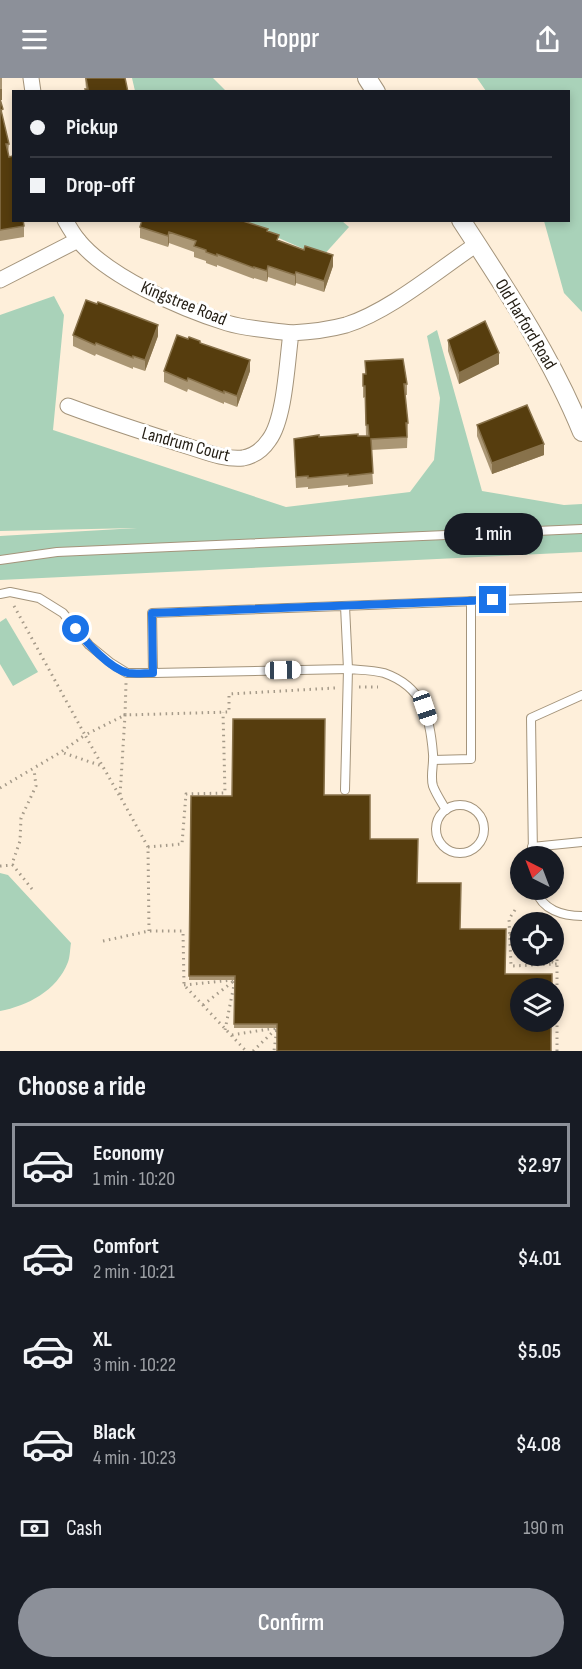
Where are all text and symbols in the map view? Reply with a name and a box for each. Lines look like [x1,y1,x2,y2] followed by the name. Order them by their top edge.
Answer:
[18,23,51,56] icon: menu
[263,23,319,55] text: Hoppr
[531,23,564,56] icon: share
[66,114,118,141] text: Pickup
[66,172,135,199] text: Drop-off
[490,275,561,373] street label: Old Harford Road
[138,277,230,330] street label: Kingstree Road
[140,423,233,466] street label: Landrum Court
[444,513,542,555] callout: 1 min
[475,522,512,546] text: 1 min
[479,586,506,613] route end
[62,615,89,642] route start
[265,661,301,679] car
[411,688,439,728] car
[510,846,564,900] north arrow
[510,846,564,1032] map controls
[510,912,564,966] button: locate
[510,978,564,1032] button: layers
[18,1071,146,1103] text: Choose a ride
[21,1138,75,1192] icon: car
[93,1140,164,1167] text: Economy
[517,1152,561,1179] text: $2.97
[93,1167,175,1191] text: 1 min · 10:20
[21,1231,75,1285] icon: car
[93,1233,159,1260] text: Comfort
[518,1245,561,1272] text: $4.01
[93,1260,175,1284] text: 2 min · 10:21
[21,1324,75,1378] icon: car
[93,1326,112,1353] text: XL
[517,1338,561,1365] text: $5.05
[93,1353,176,1377] text: 3 min · 10:22
[21,1417,75,1471] icon: car
[93,1419,135,1446] text: Black
[516,1431,561,1458] text: $4.08
[93,1446,176,1470] text: 4 min · 10:23
[18,1512,51,1545] icon: cash
[66,1515,102,1542] text: Cash
[523,1516,564,1540] text: 190 m
[18,1588,564,1657] button: Confirm

